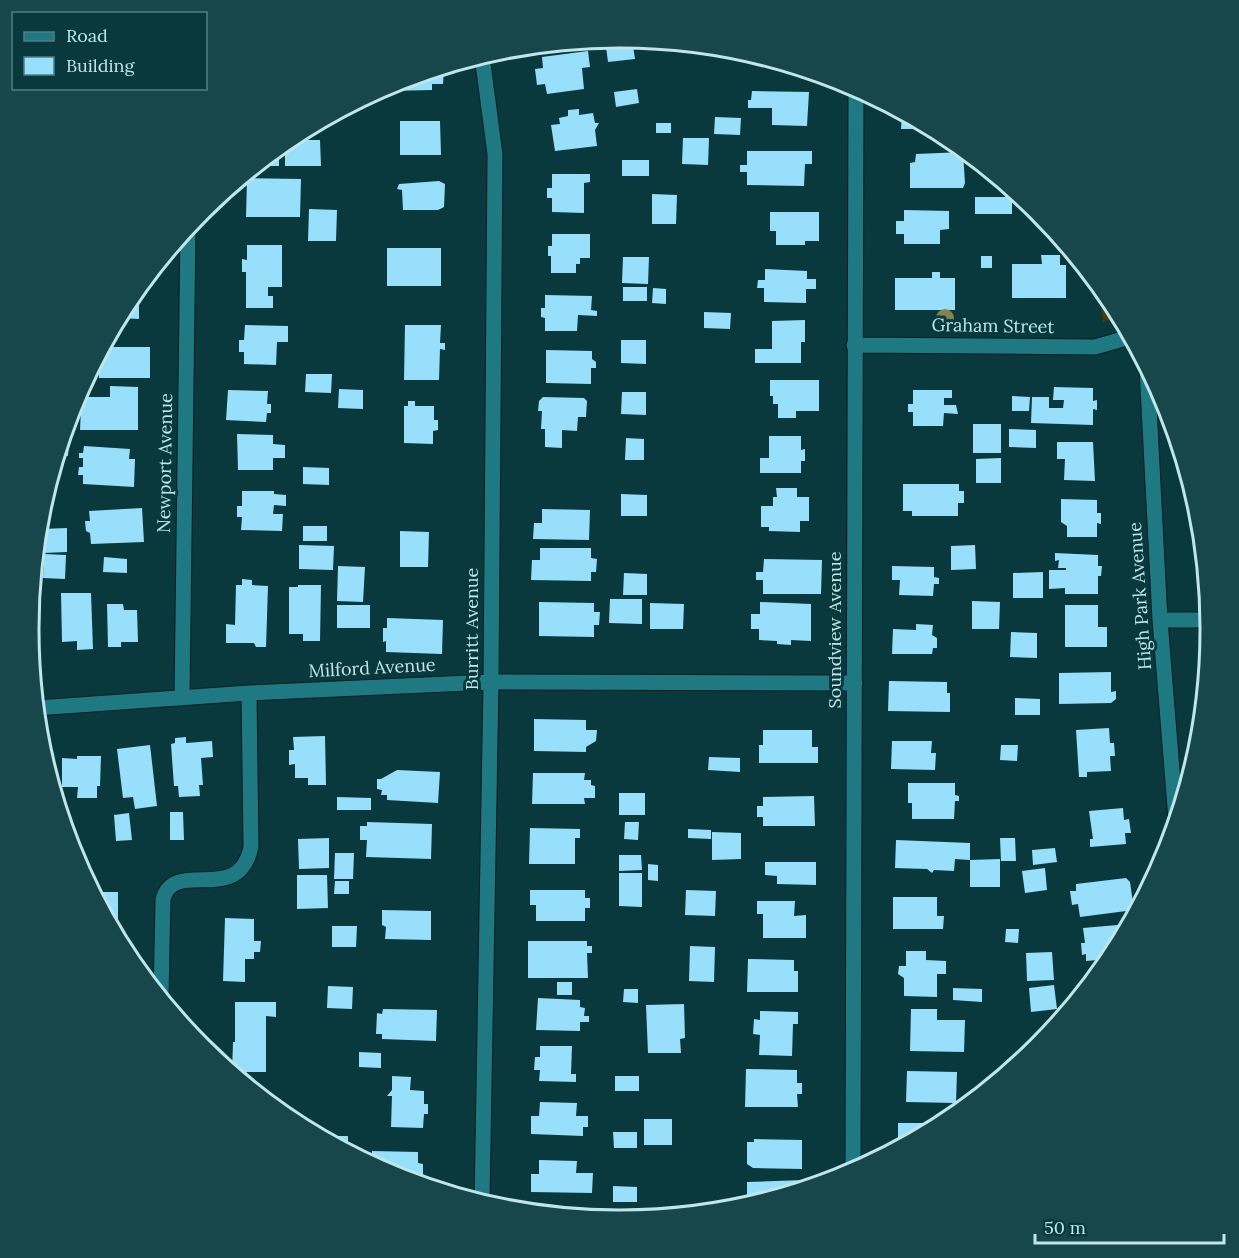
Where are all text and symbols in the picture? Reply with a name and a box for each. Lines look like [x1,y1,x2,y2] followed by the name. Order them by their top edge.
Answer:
[12,12,207,90] legend
[66,24,108,47] text: Road
[66,54,136,77] text: Building
[932,313,1055,338] street label: Graham Street
[152,393,177,533] street label: Newport Avenue
[1123,521,1156,671] street label: High Park Avenue
[823,551,846,709] street label: Soundview Avenue
[460,567,483,690] street label: Burritt Avenue
[308,653,436,682] street label: Milford Avenue
[1035,1207,1224,1245] scale bar
[1044,1216,1086,1239] text: 50 m

